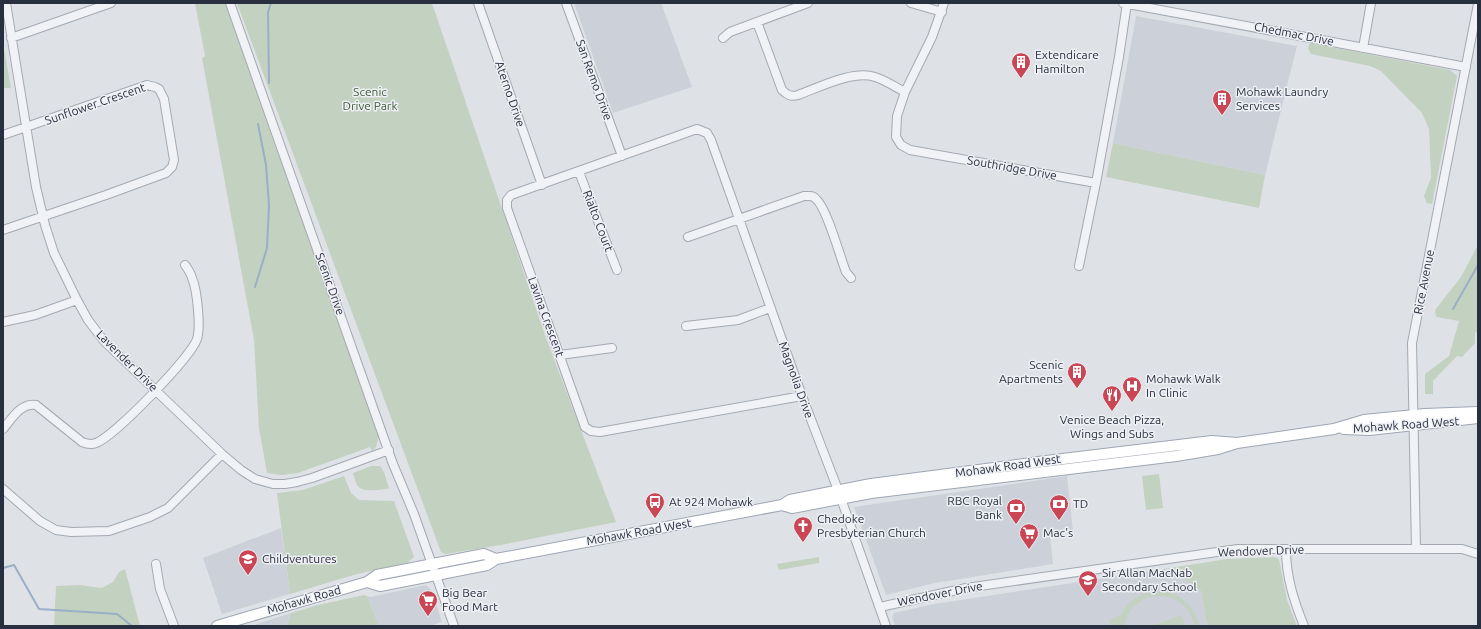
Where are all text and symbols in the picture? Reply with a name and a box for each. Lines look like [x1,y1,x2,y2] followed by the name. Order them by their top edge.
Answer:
[1253,19,1335,48] street label: Chedmac Drive
[574,38,615,122] street label: San Remo Drive
[1035,48,1099,75] place label: Extendicare Hamilton
[1010,51,1032,79] building icon: Extendicare Hamilton
[493,59,528,128] street label: Aterno Drive
[43,80,147,127] street label: Sunflower Crescent
[343,85,397,112] park label: Scenic Drive Park
[1236,85,1328,112] place label: Mohawk Laundry Services
[1211,88,1233,116] building icon: Mohawk Laundry Services
[966,153,1058,182] street label: Southridge Drive
[581,188,616,254] street label: Rialto Court
[1411,248,1436,315] street label: Rice Avenue
[313,251,348,317] street label: Scenic Drive
[526,275,567,359] street label: Lavina Crescent
[94,327,161,394] street label: Lavender Drive
[777,340,816,420] street label: Magnolia Drive
[999,358,1063,385] place label: Scenic Apartments
[1066,361,1088,389] building icon: Scenic Apartments
[1146,372,1221,399] place label: Mohawk Walk In Clinic
[1121,375,1143,403] hospital icon: Mohawk Walk In Clinic
[1101,384,1123,412] restaurant icon: Venice Beach Pizza, Wings and Subs
[1060,413,1164,440] place label: Venice Beach Pizza, Wings and Subs
[1352,414,1460,435] street label: Mohawk Road West
[954,452,1062,479] street label: Mohawk Road West
[644,491,666,519] bus stop icon: At 924 Mohawk
[1048,493,1070,521] bank icon: TD
[947,494,1002,521] place label: RBC Royal Bank
[669,495,753,508] place label: At 924 Mohawk
[1005,497,1027,525] bank icon: RBC Royal Bank
[1073,497,1088,510] place label: TD
[817,512,926,539] place label: Chedoke Presbyterian Church
[792,515,814,543] church icon: Chedoke Presbyterian Church
[585,516,693,547] street label: Mohawk Road West
[1018,522,1040,550] supermarket icon: Mac's
[1043,526,1073,539] place label: Mac's
[1218,542,1304,559] street label: Wendover Drive
[237,548,259,576] school or university icon: Childventures
[262,552,337,565] place label: Childventures
[1102,566,1197,593] place label: Sir Allan MacNab Secondary School
[1077,569,1099,597] school or university icon: Sir Allan MacNab Secondary School
[896,579,984,608] street label: Wendover Drive
[265,583,342,616] street label: Mohawk Road
[442,586,498,613] place label: Big Bear Food Mart
[417,589,439,617] supermarket icon: Big Bear Food Mart

